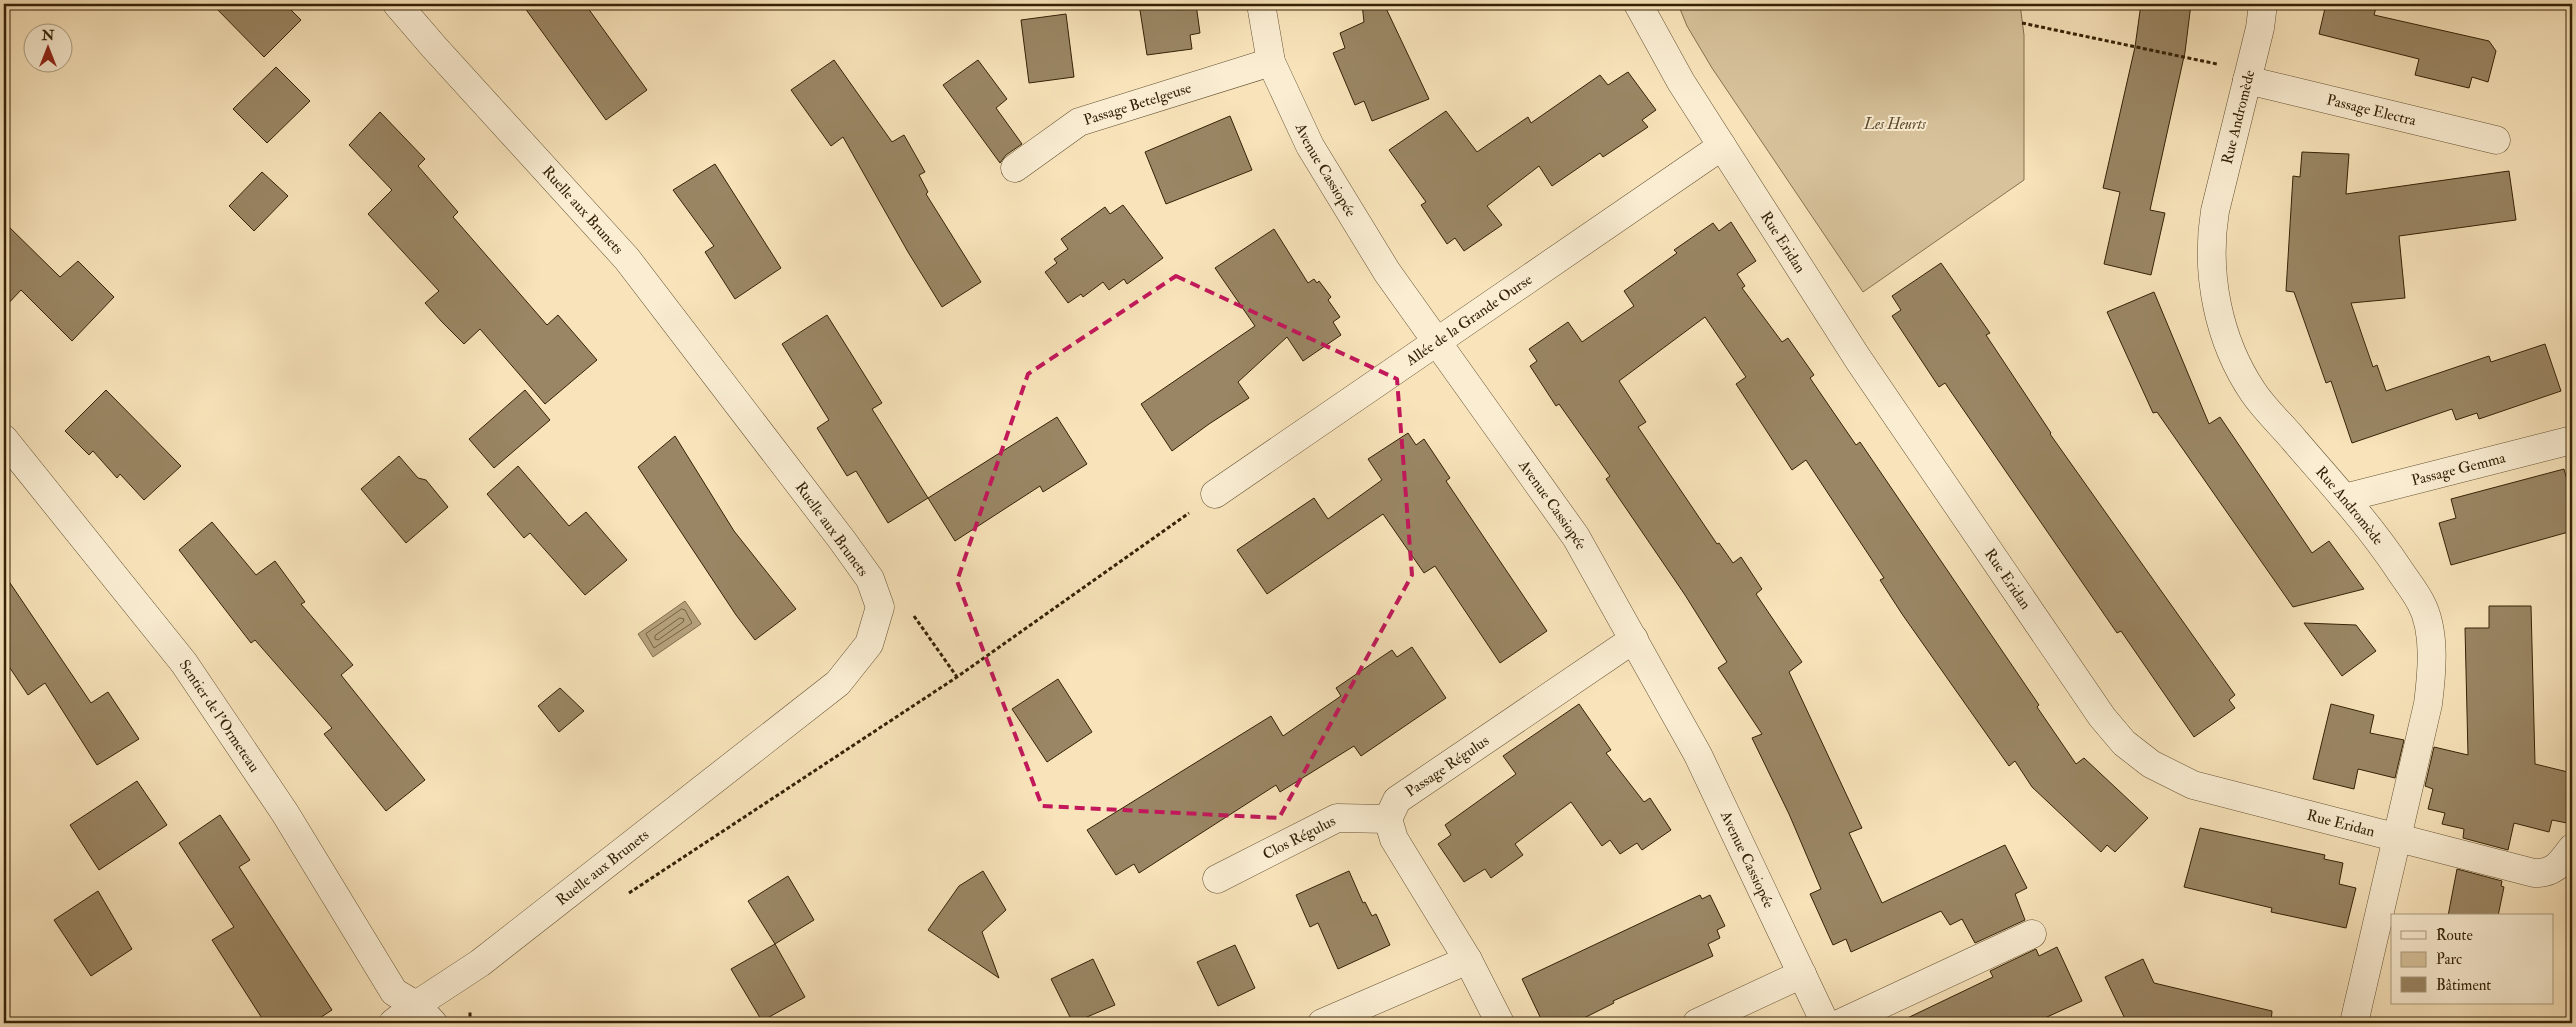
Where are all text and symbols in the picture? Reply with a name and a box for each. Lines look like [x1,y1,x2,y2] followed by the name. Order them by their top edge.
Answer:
[22,22,72,72] north arrow
[41,27,55,44] text: N
[2218,68,2259,166] street label: Rue Andromède
[1081,78,1194,130] street label: Passage Betelgeuse
[2325,91,2419,131] street label: Passage Electra
[1863,115,1927,134] park label: Les Heurts
[1290,119,1360,221] street label: Avenue Cassiopée
[538,162,627,259] street label: Ruelle aux Brunets
[1756,208,1810,277] street label: Rue Eridan
[1402,270,1536,371] street label: Allée de la Grande Ourse
[2409,448,2508,490] street label: Passage Gemma
[1514,456,1590,553] street label: Avenue Cassiopée
[2311,463,2387,549] street label: Rue Andromède
[791,478,872,580] street label: Ruelle aux Brunets
[1980,545,2035,614] street label: Rue Eridan
[175,656,264,776] street label: Sentier de l'Ormeteau
[1402,731,1493,801] street label: Passage Régulus
[2305,806,2377,842] street label: Rue Eridan
[1715,807,1778,911] street label: Avenue Cassiopée
[1260,811,1339,864] street label: Clos Régulus
[552,826,653,910] street label: Ruelle aux Brunets
[2391,914,2554,1004] legend
[2436,926,2473,945] text: Route
[2436,950,2462,969] text: Parc
[2436,976,2491,995] text: Bâtiment

